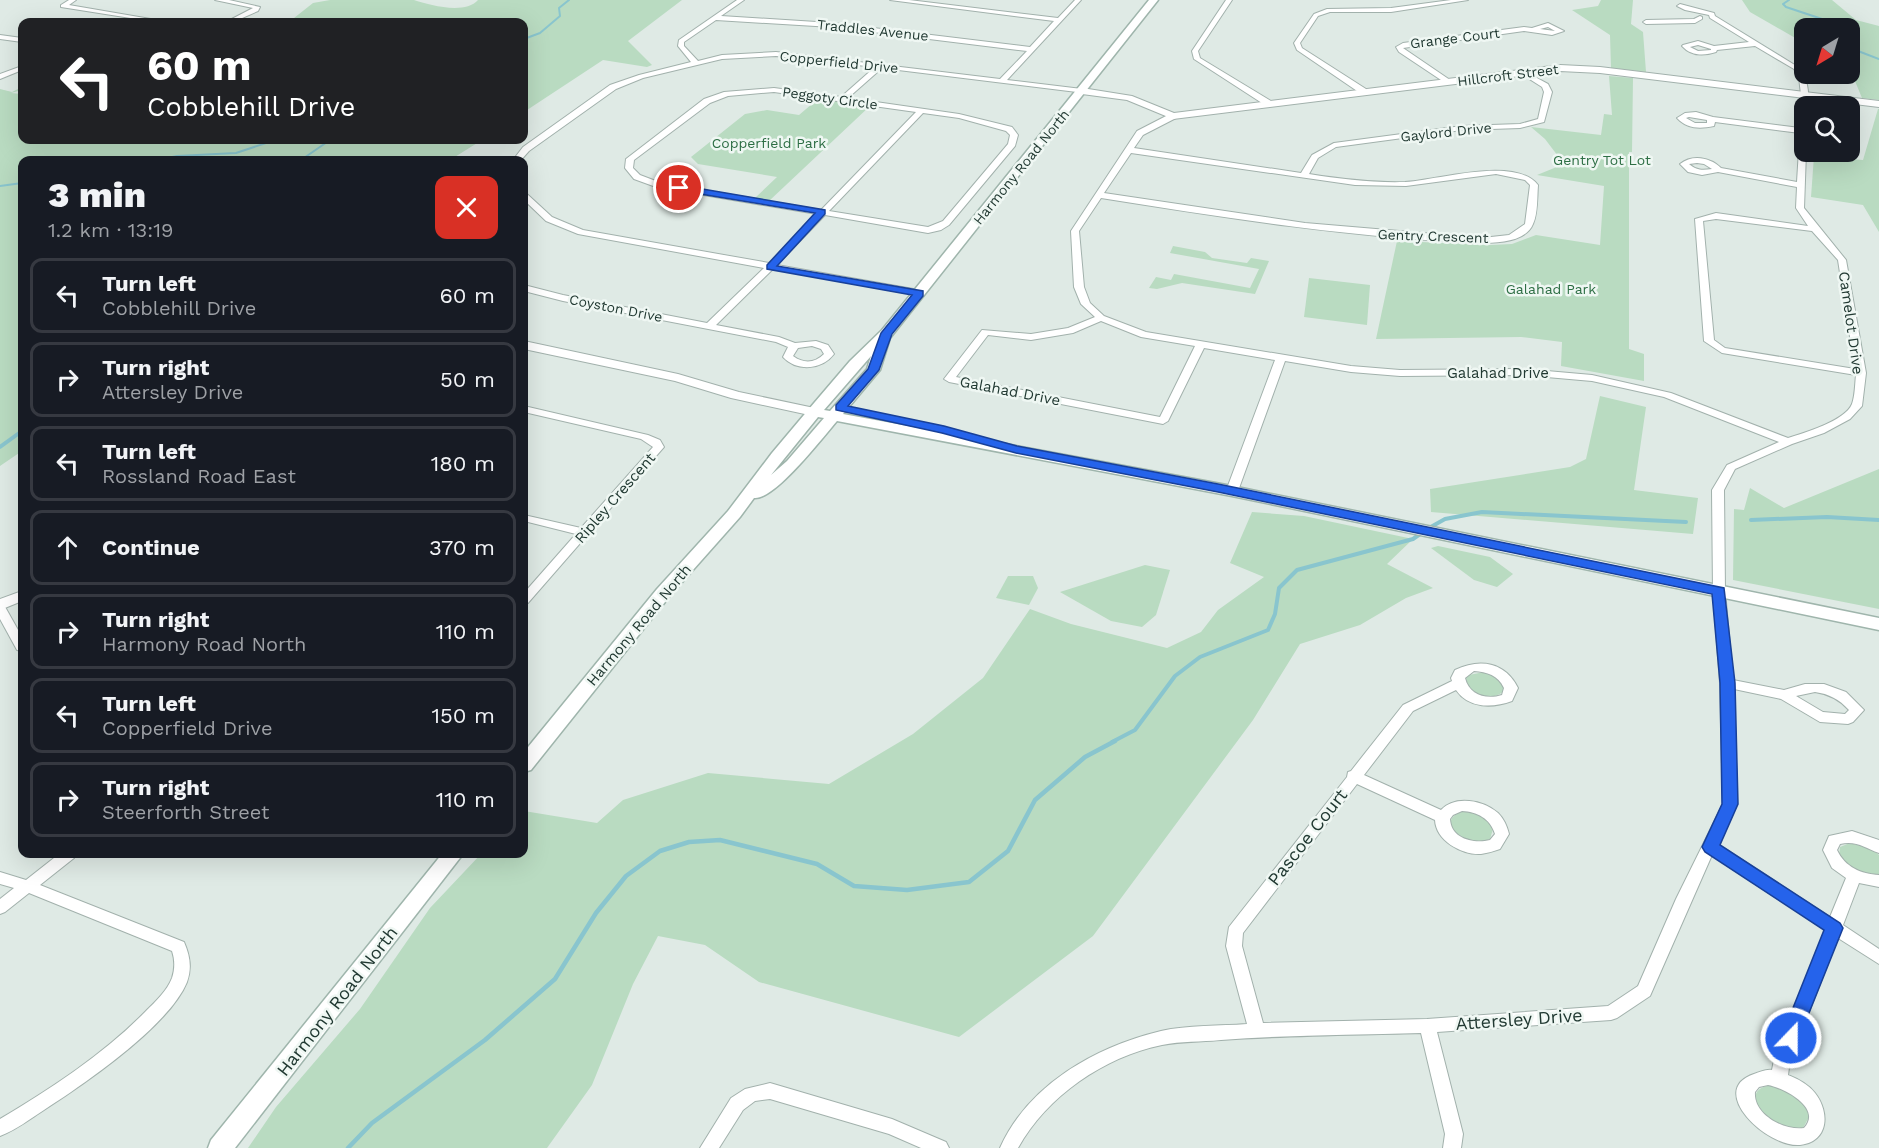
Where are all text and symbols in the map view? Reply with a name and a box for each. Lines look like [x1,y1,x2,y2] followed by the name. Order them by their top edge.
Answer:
[816,16,930,44] street label: Traddles Avenue
[1794,18,1860,84] north arrow
[1794,18,1860,162] map controls
[1409,25,1501,51] street label: Grange Court
[147,41,251,90] text: 60 m
[48,42,126,120] icon: left
[779,48,899,76] street label: Copperfield Drive
[1457,61,1560,89] street label: Hillcroft Street
[781,83,879,113] street label: Peggoty Circle
[147,91,355,123] text: Cobblehill Drive
[1794,96,1860,162] button: search
[970,106,1072,228] street label: Harmony Road North
[1400,119,1492,145] street label: Gaylord Drive
[712,135,826,151] park label: Copperfield Park
[1553,152,1651,168] park label: Gentry Tot Lot
[653,162,704,213] pin
[662,171,695,204] icon: arrive
[48,174,146,216] text: 3 min
[435,176,498,239] button: close
[48,218,173,242] text: 1.2 km · 13:19
[1377,226,1489,246] street label: Gentry Crescent
[1835,270,1867,376] street label: Camelot Drive
[102,271,196,296] text: Turn left
[51,279,84,312] icon: left
[1506,281,1596,297] park label: Galahad Park
[439,283,495,308] text: 60 m
[568,291,664,325] street label: Coyston Drive
[102,296,256,320] text: Cobblehill Drive
[102,355,209,380] text: Turn right
[51,363,84,396] icon: right
[1447,364,1549,382] street label: Galahad Drive
[440,367,495,392] text: 50 m
[958,372,1062,410] street label: Galahad Drive
[102,380,243,404] text: Attersley Drive
[102,439,196,464] text: Turn left
[51,447,84,480] icon: left
[571,449,660,547] street label: Ripley Crescent
[431,451,495,476] text: 180 m
[102,464,296,488] text: Rossland Road East
[51,531,84,564] icon: ahead
[102,535,200,560] text: Continue
[429,535,495,560] text: 370 m
[583,561,695,689] street label: Harmony Road North
[102,607,209,632] text: Turn right
[51,615,84,648] icon: right
[436,619,495,644] text: 110 m
[102,632,306,656] text: Harmony Road North
[102,691,196,716] text: Turn left
[51,699,84,732] icon: left
[431,703,495,728] text: 150 m
[102,716,272,740] text: Copperfield Drive
[102,775,209,800] text: Turn right
[51,783,84,816] icon: right
[1263,784,1351,889] street label: Pascoe Court
[436,787,495,812] text: 110 m
[102,800,269,824] text: Steerforth Street
[272,922,402,1080] street label: Harmony Road North
[1455,1004,1583,1034] street label: Attersley Drive
[1759,1006,1823,1070] position arrow

